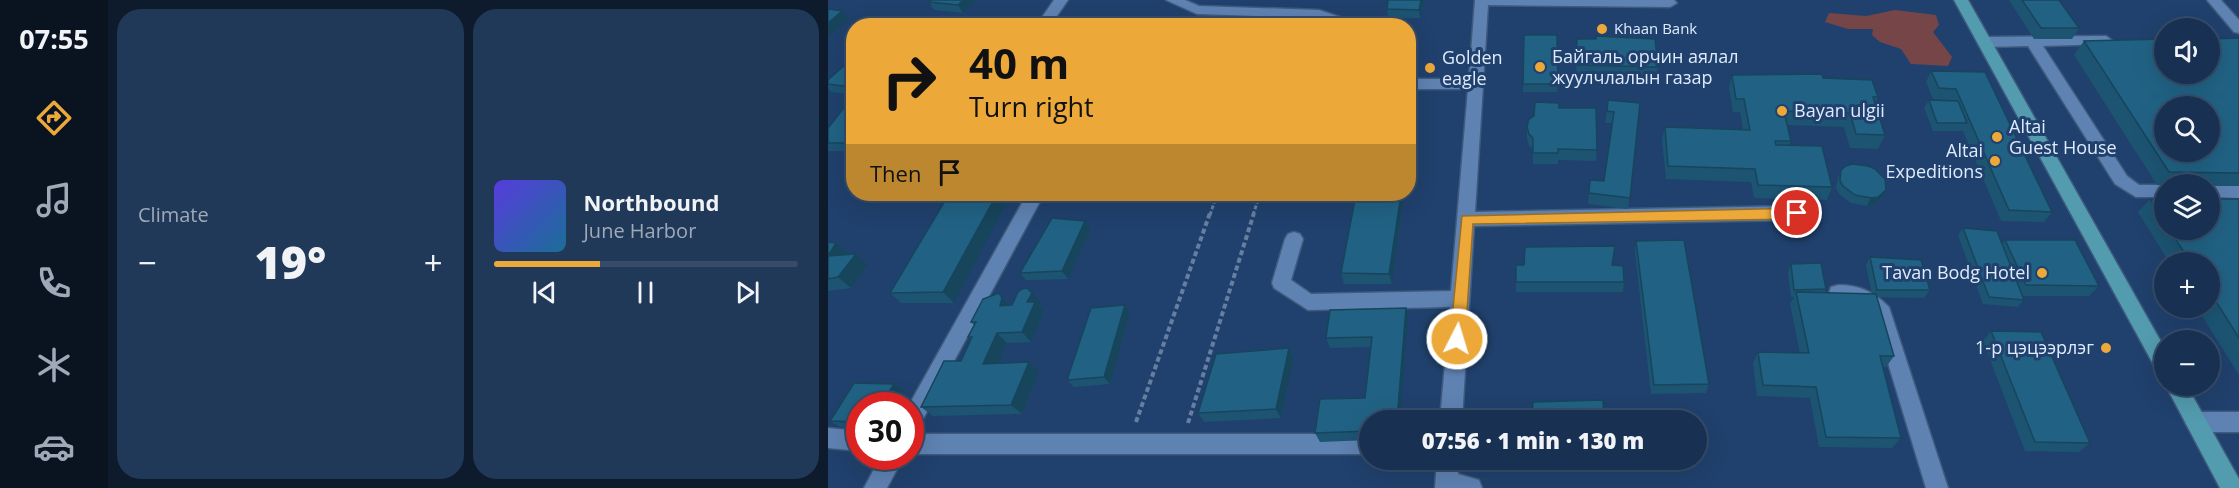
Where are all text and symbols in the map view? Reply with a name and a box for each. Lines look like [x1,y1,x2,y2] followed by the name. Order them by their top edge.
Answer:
[1614,18,1697,38] place label: Khaan Bank
[2154,18,2220,396] map controls
[2154,18,2220,84] button: sound
[19,20,89,57] text: 07:55
[1595,22,1609,36] marker: Khaan Bank
[969,34,1069,91] text: 40 m
[870,42,948,120] icon: right
[1552,44,1739,89] place label: Байгаль орчин аялал жуулчлалын газар
[1442,45,1503,90] place label: Golden eagle
[1533,60,1547,74] marker: Байгаль орчин аялал жуулчлалын газар
[1423,61,1437,75] marker: Golden eagle
[969,88,1094,125] text: Turn right
[2154,96,2220,162] button: search
[33,97,75,139] icon: directions
[1794,98,1885,122] place label: Bayan ulgii
[1775,104,1789,118] marker: Bayan ulgii
[2009,114,2117,159] place label: Altai Guest House
[1990,130,2004,144] marker: Altai Guest House
[1885,138,1983,183] place label: Altai Expeditions
[1988,154,2002,168] marker: Altai Expeditions
[933,156,966,189] icon: arrive
[870,158,921,188] text: Then
[2154,174,2220,240] button: layers
[33,179,75,221] icon: music
[584,187,719,217] text: Northbound
[1771,187,1822,238] pin
[1780,196,1813,229] icon: arrive
[138,201,209,228] text: Climate
[584,217,696,244] text: June Harbor
[254,231,326,292] text: 19°
[138,240,157,285] text: −
[424,240,443,285] text: +
[2154,252,2220,318] button: +
[1882,260,2030,284] place label: Tavan Bodg Hotel
[33,262,75,304] icon: phone
[2035,266,2049,280] marker: Tavan Bodg Hotel
[528,276,561,309] icon: previous
[629,276,662,309] icon: pause
[731,276,764,309] icon: next
[1425,307,1489,371] position arrow
[2154,330,2220,396] button: −
[1975,335,2094,359] place label: 1-р цэцээрлэг
[2099,341,2113,355] marker: 1-р цэцээрлэг
[33,344,75,386] icon: climate
[846,392,924,470] speed limit sign: 30
[1422,425,1644,455] text: 07:56 · 1 min · 130 m
[33,426,75,468] icon: car

